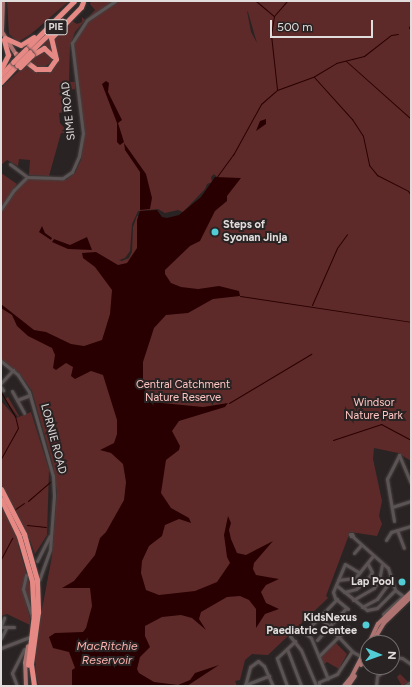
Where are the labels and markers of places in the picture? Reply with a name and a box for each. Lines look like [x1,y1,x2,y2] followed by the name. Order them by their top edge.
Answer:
[223,219,287,245] place label: Steps of Syonan Jinja
[210,227,220,237] marker: Steps of Syonan Jinja
[351,575,394,589] place label: Lap Pool
[397,577,407,587] marker: Lap Pool
[266,612,357,638] place label: KidsNexus Paediatric Centee
[360,619,372,631] marker: KidsNexus Paediatric Centee

